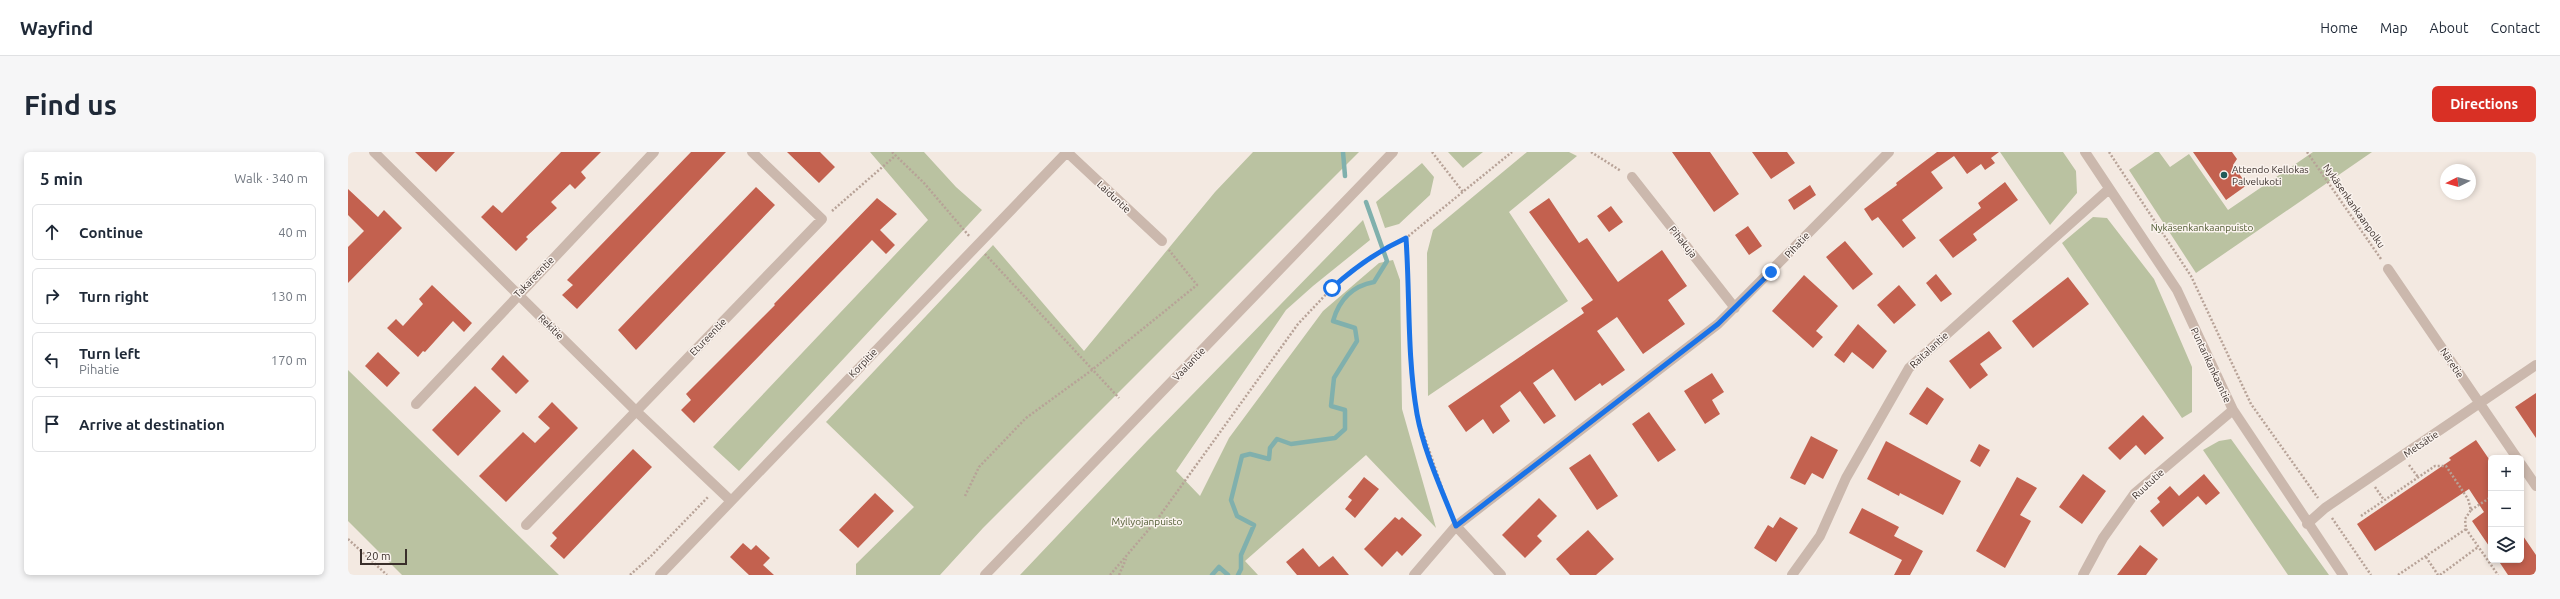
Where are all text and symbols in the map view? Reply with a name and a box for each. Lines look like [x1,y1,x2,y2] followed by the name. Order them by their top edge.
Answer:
[20,17,93,39] text: Wayfind
[2320,20,2358,36] text: Home
[2380,20,2408,36] text: Map
[2430,20,2469,36] text: About
[2491,20,2540,36] text: Contact
[2432,86,2536,122] button: Directions
[24,89,117,120] text: Find us
[2321,162,2387,250] street label: Nykäsenkankaanpolku
[2232,164,2309,187] place label: Attendo Kellokas Palvelukoti
[2440,164,2476,200] north arrow
[40,169,83,188] text: 5 min
[2219,170,2229,180] marker: Attendo Kellokas Palvelukoti
[234,171,308,185] text: Walk · 340 m
[1095,179,1133,215] street label: Laiduntie
[41,221,63,243] icon: ahead
[2151,222,2254,233] park label: Nykäsenkankaanpuisto
[79,224,143,241] text: Continue
[1667,224,1699,260] street label: Pihakuja
[278,225,307,239] text: 40 m
[1782,230,1812,260] street label: Pihatie
[512,254,556,300] street label: Takareentie
[1762,263,1780,281] route end
[1323,279,1341,297] route start
[41,285,63,307] icon: right
[79,288,149,305] text: Turn right
[271,289,307,303] text: 130 m
[536,312,566,342] street label: Rekitie
[687,316,729,358] street label: Etureentie
[2189,326,2233,404] street label: Puntarikankaantie
[1908,330,1950,370] street label: Raitalantie
[79,345,140,362] text: Turn left
[1171,345,1207,383] street label: Vaalantie
[847,346,879,380] street label: Korpitie
[2438,346,2466,380] street label: Näretie
[41,349,63,371] icon: left
[271,353,307,367] text: 170 m
[79,362,119,376] text: Pihatie
[41,413,63,435] icon: arrive
[79,416,225,433] text: Arrive at destination
[2402,428,2440,460] street label: Metsätie
[2488,455,2524,563] map controls
[2488,455,2524,491] button: +
[2130,467,2166,501] street label: Ruututie
[2488,491,2524,527] button: −
[1112,516,1183,527] park label: Myllyojanpuisto
[2488,527,2524,563] button: layers
[360,547,407,566] scale bar
[366,550,390,562] text: 20 m

